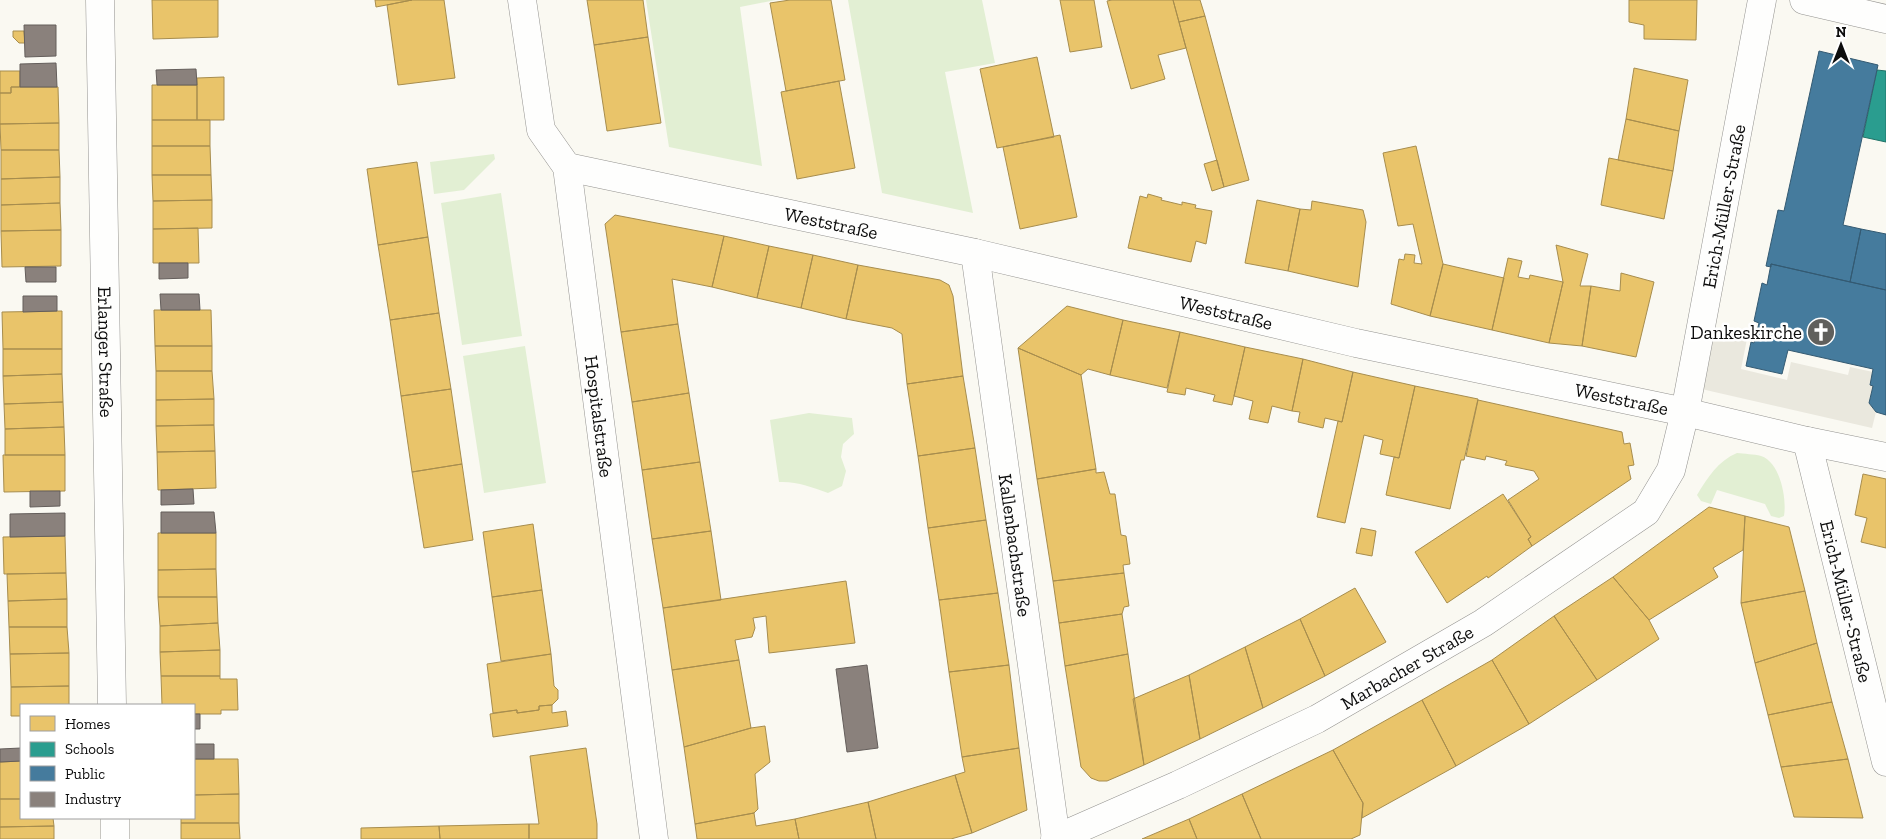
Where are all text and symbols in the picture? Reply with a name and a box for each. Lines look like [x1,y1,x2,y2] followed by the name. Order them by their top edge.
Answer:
[1816,20,1866,70] north arrow
[1836,24,1847,41] text: N
[1697,122,1750,290] street label: Erich-Müller-Straße
[782,202,880,244] street label: Weststraße
[93,286,119,418] street label: Erlanger Straße
[1177,290,1275,334] street label: Weststraße
[1806,317,1836,347] church icon: Dankeskirche
[1690,321,1802,344] place label: Dankeskirche
[580,354,619,479] street label: Hospitalstraße
[1573,378,1671,420] street label: Weststraße
[994,472,1037,618] street label: Kallenbachstraße
[1815,518,1877,685] street label: Erich-Müller-Straße
[1337,620,1477,714] street label: Marbacher Straße
[20,704,195,819] legend
[65,715,110,733] text: Homes
[65,740,114,758] text: Schools
[65,765,105,783] text: Public
[65,790,122,808] text: Industry

